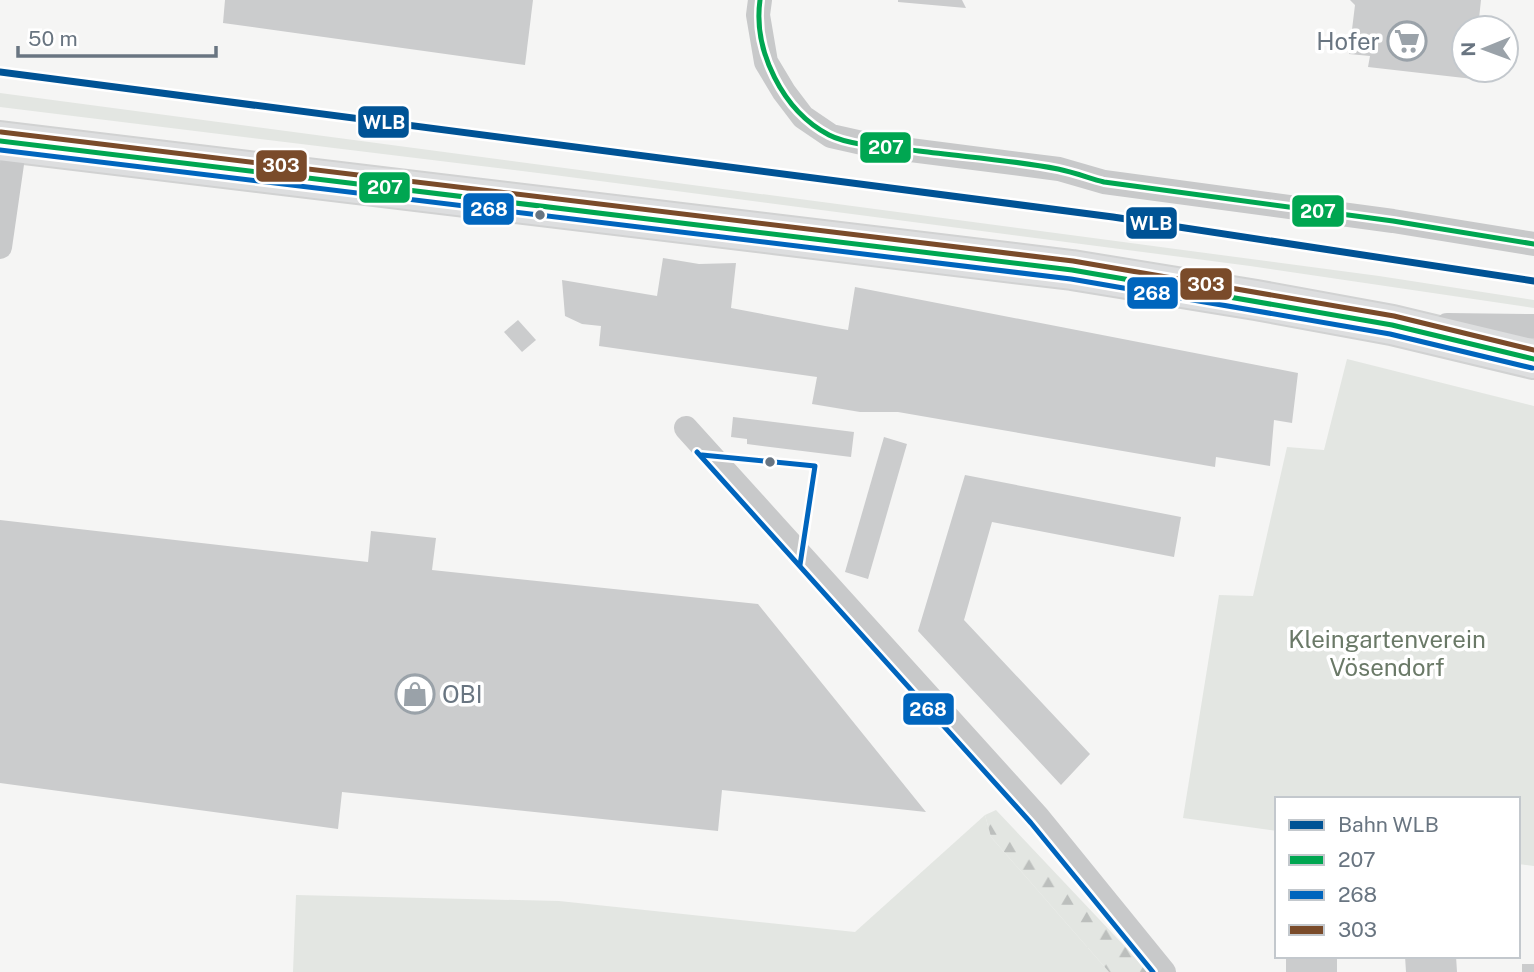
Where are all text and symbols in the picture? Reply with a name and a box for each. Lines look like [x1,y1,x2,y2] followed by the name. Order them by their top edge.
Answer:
[18,14,215,58] scale bar
[1450,14,1520,84] north arrow
[1386,20,1428,62] supermarket icon: Hofer
[28,26,78,51] text: 50 m
[1316,27,1380,55] place label: Hofer
[1457,42,1479,57] text: N
[357,105,410,139] line badge: WLB
[363,111,405,133] text: WLB
[859,131,912,164] line badge: 207
[868,136,904,158] text: 207
[255,149,308,183] line badge: 303
[262,154,300,176] text: 303
[358,171,411,204] line badge: 207
[367,176,403,198] text: 207
[462,192,515,226] line badge: 268
[1291,194,1345,228] line badge: 207
[470,198,508,220] text: 268
[1300,200,1336,222] text: 207
[1125,206,1178,240] line badge: WLB
[533,208,547,222] unlabelled marker
[1130,212,1172,234] text: WLB
[1179,267,1233,301] line badge: 303
[1187,273,1225,295] text: 303
[1126,276,1179,310] line badge: 268
[1133,282,1171,304] text: 268
[763,455,777,469] unlabelled marker
[1288,625,1486,681] park label: Kleingartenverein Vösendorf
[394,673,436,715] shop icon: OBI
[442,680,483,708] place label: OBI
[902,692,955,726] line badge: 268
[909,698,947,720] text: 268
[1275,797,1520,958] legend
[1338,812,1439,837] text: Bahn WLB
[1338,847,1376,872] text: 207
[1338,882,1377,907] text: 268
[1338,917,1377,942] text: 303

